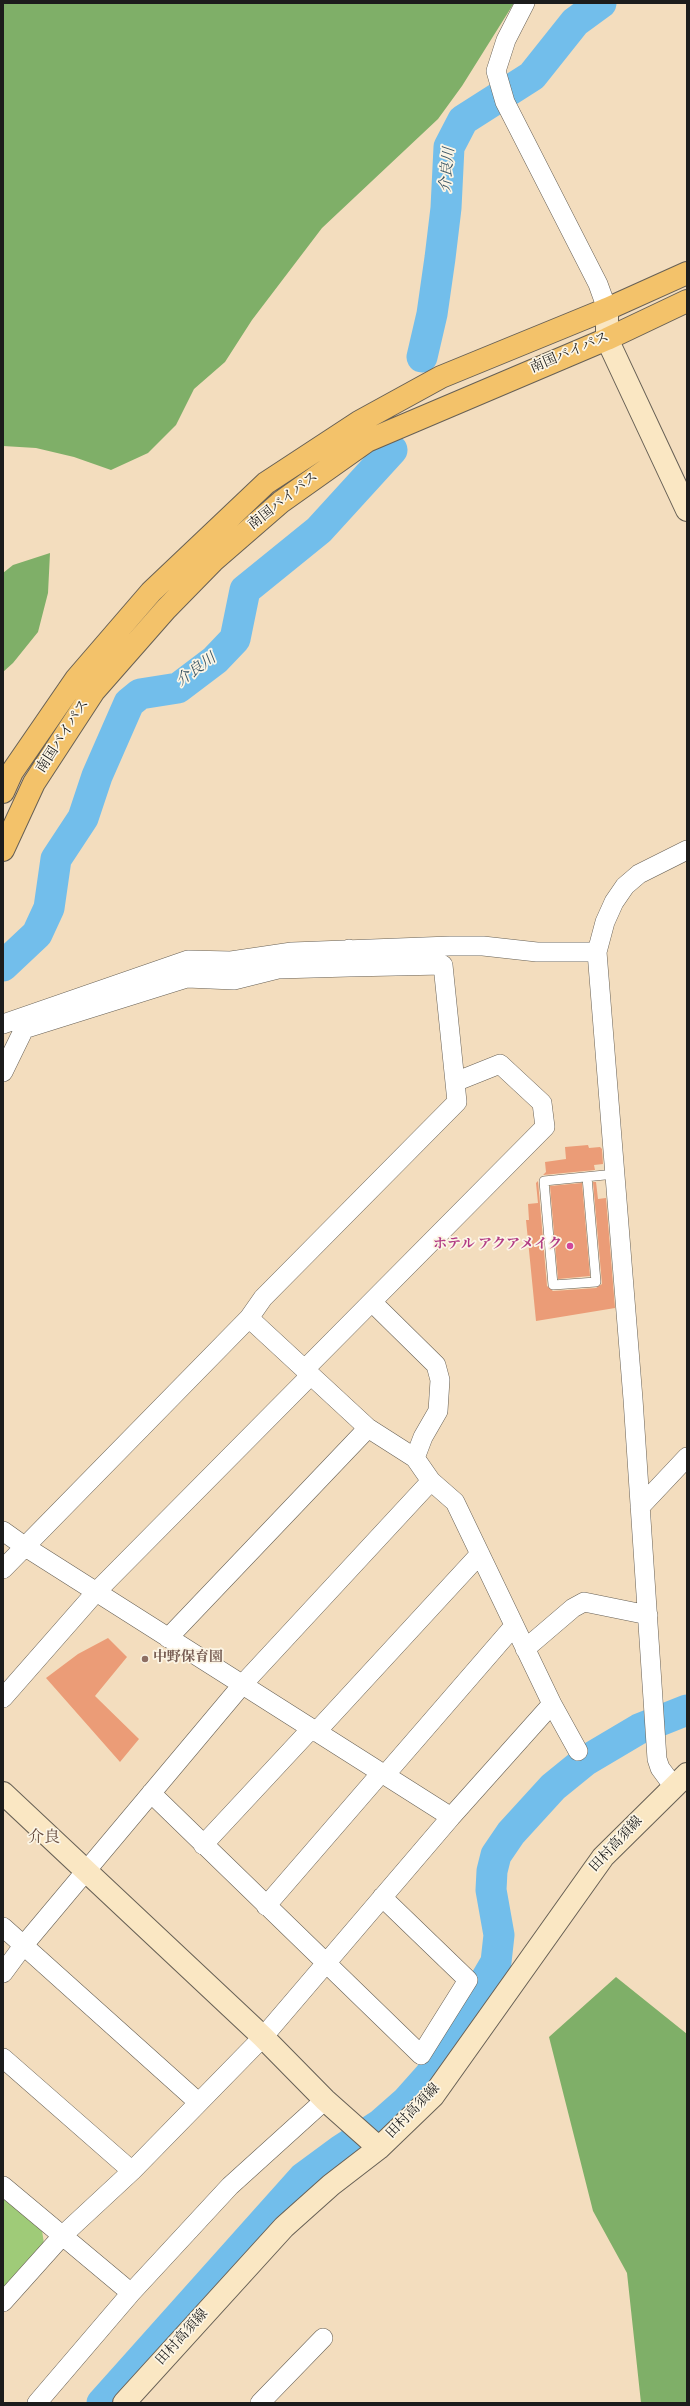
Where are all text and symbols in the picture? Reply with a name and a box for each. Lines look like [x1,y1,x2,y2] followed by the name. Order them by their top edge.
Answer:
[438,147,460,193] water label: 介良川
[528,330,612,378] street label: 南国バイパス
[246,470,322,534] street label: 南国バイパス
[174,650,220,692] water label: 介良川
[34,697,94,777] street label: 南国バイパス
[433,1238,562,1254] place label: ホテル アクアメイク
[565,1241,575,1251] marker: ホテル アクアメイク
[153,1651,223,1667] place label: 中野保育園
[140,1654,150,1664] marker: 中野保育園
[587,1814,647,1876] street label: 田村高須線
[28,1829,60,1849] district label: 介良
[384,2081,444,2143] street label: 田村高須線
[153,2306,213,2370] street label: 田村高須線

